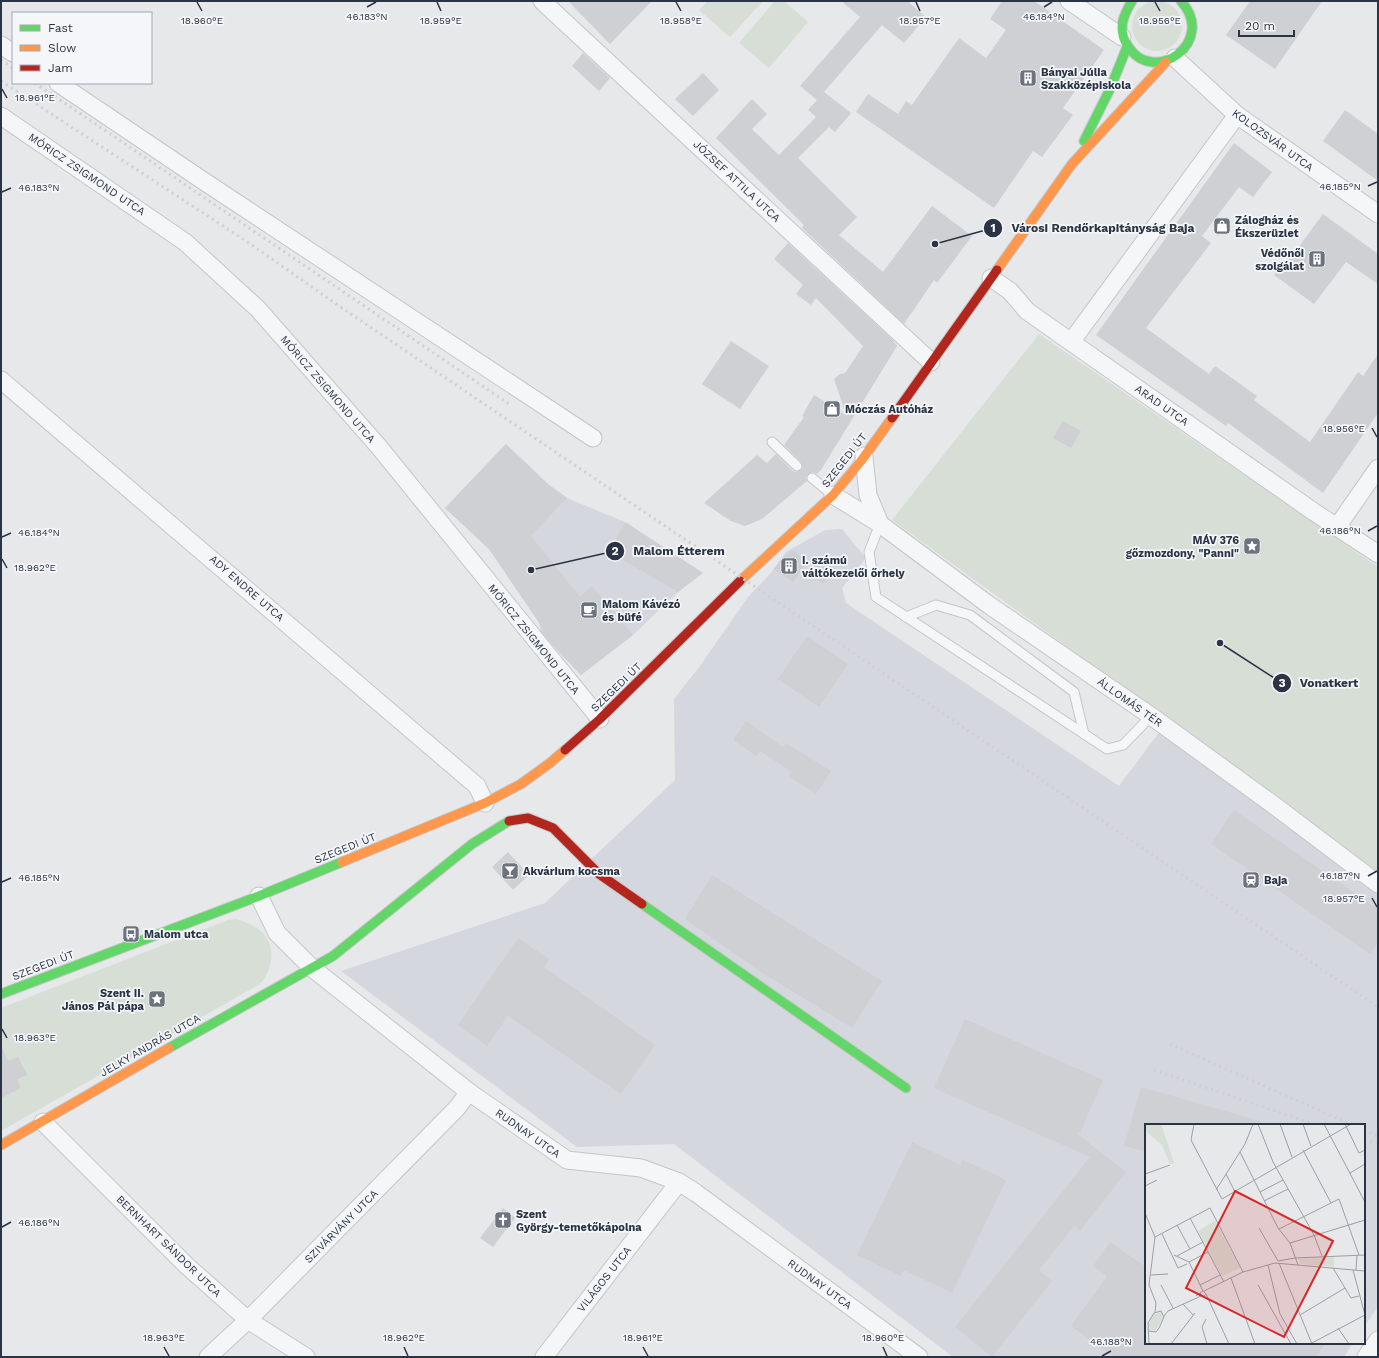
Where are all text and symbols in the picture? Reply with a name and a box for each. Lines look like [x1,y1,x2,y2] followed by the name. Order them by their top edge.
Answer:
[346,11,388,22] text: 46.183°N
[1023,11,1065,22] text: 46.184°N
[12,12,152,84] legend
[1239,12,1294,38] scale bar
[181,15,223,26] text: 18.960°E
[420,15,462,26] text: 18.959°E
[660,15,702,26] text: 18.958°E
[899,15,941,26] text: 18.957°E
[1139,15,1181,26] text: 18.956°E
[1245,19,1275,33] text: 20 m
[48,21,73,35] text: Fast
[48,41,76,55] text: Slow
[48,61,73,75] text: Jam
[1041,66,1132,92] place label: Bányai Júlia Szakközépiskola
[1018,68,1038,88] building icon: Bányai Júlia Szakközépiskola
[15,92,55,103] text: 18.961°E
[1230,106,1316,174] street label: KOLOZSVÁR UTCA
[26,130,148,218] street label: MÓRICZ ZSIGMOND UTCA
[691,137,783,225] street label: JÓZSEF ATTILA UTCA
[1319,181,1361,192] text: 46.185°N
[18,182,60,193] text: 46.183°N
[1235,214,1299,240] place label: Zálogház és Ékszerüzlet
[983,216,1202,240] callout: Városi Rendőrkapitányság Baja
[1212,216,1232,236] shop icon: Zálogház és Ékszerüzlet
[990,221,996,235] text: 1
[1011,221,1195,235] text: Városi Rendőrkapitányság Baja
[1255,247,1304,273] place label: Védőnői szolgálat
[1307,249,1327,269] building icon: Védőnői szolgálat
[277,332,379,446] street label: MÓRICZ ZSIGMOND UTCA
[1132,382,1191,429] street label: ARAD UTCA
[822,399,842,419] shop icon: Móczás Autóház
[845,403,933,416] place label: Móczás Autóház
[1323,423,1365,434] text: 18.956°E
[818,430,870,490] street label: SZEGEDI ÚT
[1319,525,1361,536] text: 46.186°N
[18,527,60,538] text: 46.184°N
[1126,534,1239,560] place label: MÁV 376 gőzmozdony, "Panni"
[1242,536,1262,556] place icon: MÁV 376 gőzmozdony, "Panni"
[605,539,732,563] callout: Malom Étterem
[611,544,619,558] text: 2
[633,544,725,558] text: Malom Étterem
[207,552,287,624] street label: ADY ENDRE UTCA
[801,554,906,580] place label: I. számú váltókezelői őrhely
[779,556,799,576] building icon: I. számú váltókezelői őrhely
[14,562,56,573] text: 18.962°E
[485,581,583,697] street label: MÓRICZ ZSIGMOND UTCA
[602,598,681,624] place label: Malom Kávézó és büfé
[579,600,599,620] cafe icon: Malom Kávézó és büfé
[588,659,645,715] street label: SZEGEDI ÚT
[1272,671,1367,695] callout: Vonatkert
[1095,674,1165,730] street label: ÁLLOMÁS TÉR
[1278,676,1286,690] text: 3
[1300,676,1359,690] text: Vonatkert
[312,829,378,867] street label: SZEGEDI ÚT
[500,861,520,881] bar icon: Akvárium kocsma
[523,865,621,878] place label: Akvárium kocsma
[1241,870,1261,890] station icon: Baja
[1320,870,1360,881] text: 46.187°N
[18,872,60,883] text: 46.185°N
[1264,874,1288,887] place label: Baja
[1323,893,1365,904] text: 18.957°E
[121,924,141,944] bus stop icon: Malom utca
[144,928,209,941] place label: Malom utca
[10,947,76,983] street label: SZEGEDI ÚT
[62,987,145,1013] place label: Szent II. János Pál pápa
[147,989,167,1009] place icon: Szent II. János Pál pápa
[97,1011,203,1079] street label: JELKY ANDRÁS UTCA
[14,1032,56,1043] text: 18.963°E
[493,1106,563,1161] street label: RUDNAY UTCA
[1145,1124,1365,1344] inset map
[301,1186,381,1266] street label: SZIVÁRVÁNY UTCA
[114,1192,224,1300] street label: BERNHART SÁNDOR UTCA
[516,1208,642,1234] place label: Szent György-temetőkápolna
[493,1210,513,1230] church icon: Szent György-temetőkápolna
[18,1217,60,1228] text: 46.186°N
[574,1243,634,1315] street label: VILÁGOS UTCA
[785,1257,854,1312] street label: RUDNAY UTCA
[143,1332,185,1343] text: 18.963°E
[383,1332,425,1343] text: 18.962°E
[623,1332,663,1343] text: 18.961°E
[862,1332,904,1343] text: 18.960°E
[1090,1336,1132,1347] text: 46.188°N

